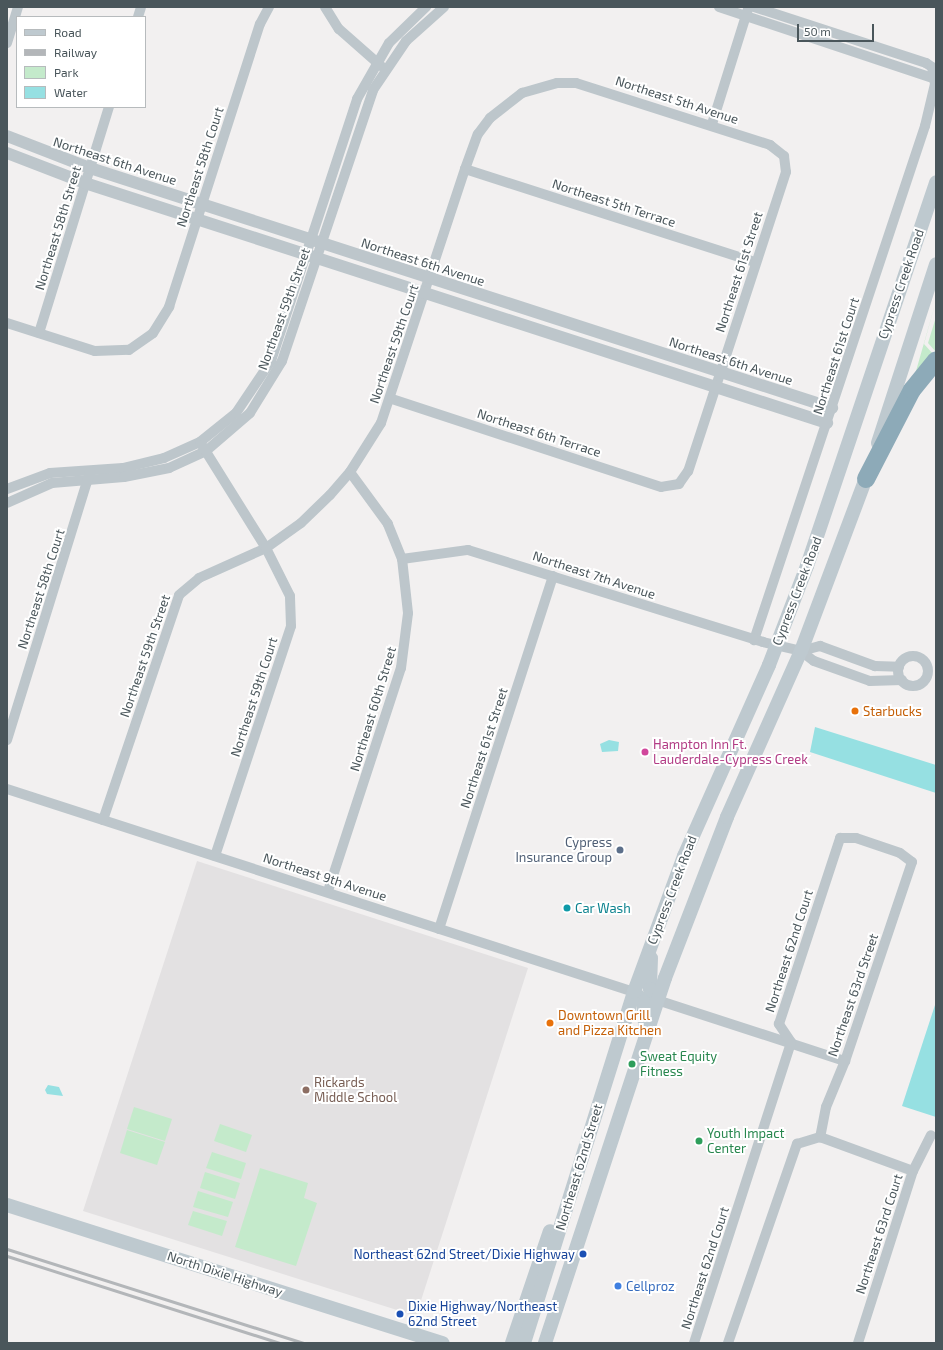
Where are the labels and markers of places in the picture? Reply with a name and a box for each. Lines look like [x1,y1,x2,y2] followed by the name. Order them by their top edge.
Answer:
[863,703,922,719] place label: Starbucks
[850,706,860,716] marker: Starbucks
[653,737,808,768] place label: Hampton Inn Ft. Lauderdale-Cypress Creek
[640,747,650,757] marker: Hampton Inn Ft. Lauderdale-Cypress Creek
[515,835,612,866] place label: Cypress Insurance Group
[615,845,625,855] marker: Cypress Insurance Group
[575,900,631,916] place label: Car Wash
[562,903,572,913] marker: Car Wash
[558,1008,662,1039] place label: Downtown Grill and Pizza Kitchen
[545,1018,555,1028] marker: Downtown Grill and Pizza Kitchen
[640,1049,717,1080] place label: Sweat Equity Fitness
[627,1059,637,1069] marker: Sweat Equity Fitness
[314,1075,397,1106] place label: Rickards Middle School
[301,1085,311,1095] marker: Rickards Middle School
[707,1126,785,1157] place label: Youth Impact Center
[694,1136,704,1146] marker: Youth Impact Center
[353,1246,575,1262] place label: Northeast 62nd Street/Dixie Highway
[578,1249,588,1259] marker: Northeast 62nd Street/Dixie Highway
[626,1278,675,1294] place label: Cellproz
[613,1281,623,1291] marker: Cellproz
[408,1299,557,1330] place label: Dixie Highway/Northeast 62nd Street
[395,1309,405,1319] marker: Dixie Highway/Northeast 62nd Street

